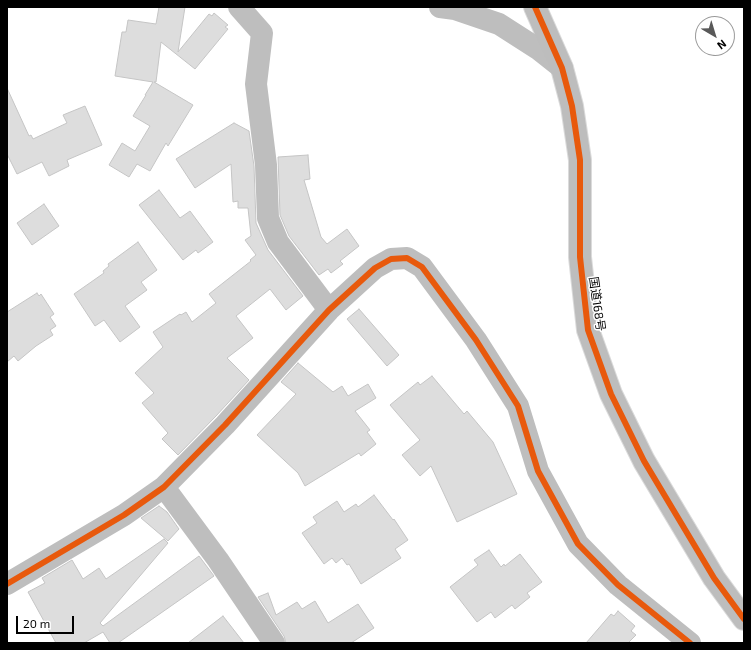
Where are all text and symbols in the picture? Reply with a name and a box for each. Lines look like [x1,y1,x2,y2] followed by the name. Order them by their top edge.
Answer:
[695,16,735,56] north arrow
[715,37,729,53] text: N
[586,276,608,332] street label: 国道168号
[18,608,76,634] scale bar
[23,616,50,630] text: 20 m

